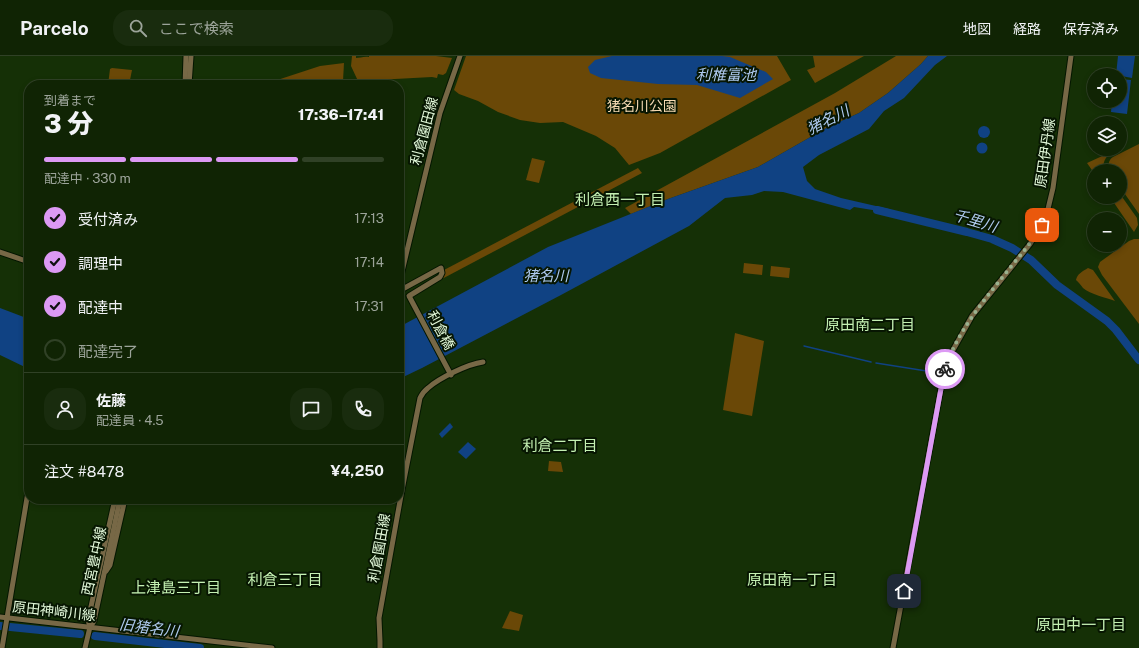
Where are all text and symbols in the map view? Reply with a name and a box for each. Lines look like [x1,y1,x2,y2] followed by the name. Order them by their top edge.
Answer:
[113,10,393,46] search box
[20,17,89,39] text: Parcelo
[127,17,149,39] icon: search
[159,20,234,37] text: ここで検索
[963,21,991,37] text: 地図
[1013,21,1041,37] text: 経路
[1063,21,1119,37] text: 保存済み
[696,66,758,83] water label: 利椎富池
[1087,68,1127,252] map controls
[1087,68,1127,108] button: locate
[44,93,96,108] text: 到着まで
[407,95,441,167] street label: 利倉園田線
[607,98,677,114] park label: 猪名川公園
[804,101,853,137] water label: 猪名川
[298,106,384,123] text: 17:36–17:41
[44,108,93,139] text: 3 分
[1087,116,1127,156] button: layers
[1032,117,1058,189] street label: 原田伊丹線
[1087,164,1127,204] button: +
[44,171,131,186] text: 配達中 · 330 m
[575,191,665,208] district label: 利倉西一丁目
[951,206,1001,236] water label: 千里川
[44,207,66,229] icon: check
[1025,208,1059,242] pin
[78,211,138,228] text: 受付済み
[354,211,384,226] text: 17:13
[1087,212,1127,252] button: −
[1031,214,1053,236] icon: bag
[44,251,66,273] icon: check
[78,255,123,272] text: 調理中
[355,255,384,270] text: 17:14
[523,267,570,284] water label: 猪名川
[44,295,66,317] icon: check
[78,299,123,316] text: 配達中
[354,299,384,314] text: 17:31
[424,308,458,352] street label: 利倉橋
[825,316,915,333] district label: 原田南二丁目
[78,343,138,360] text: 配達完了
[925,349,965,389] courier
[934,358,956,380] icon: bike
[44,388,86,430] button: person
[290,388,332,430] button: chat
[342,388,384,430] button: phone
[96,392,126,409] text: 佐藤
[96,413,164,428] text: 配達員 · 4.5
[522,437,598,454] district label: 利倉二丁目
[331,462,384,479] text: ¥4,250
[44,463,124,480] text: 注文 #8478
[365,512,393,584] street label: 利倉園田線
[79,525,109,597] street label: 西宮豊中線
[247,571,323,588] district label: 利倉三丁目
[747,571,837,588] district label: 原田南一丁目
[887,574,921,608] pin
[131,579,221,596] district label: 上津島三丁目
[893,580,915,602] icon: home
[11,599,97,623] street label: 原田神崎川線
[118,615,182,640] water label: 旧猪名川
[1036,616,1126,633] district label: 原田中一丁目

